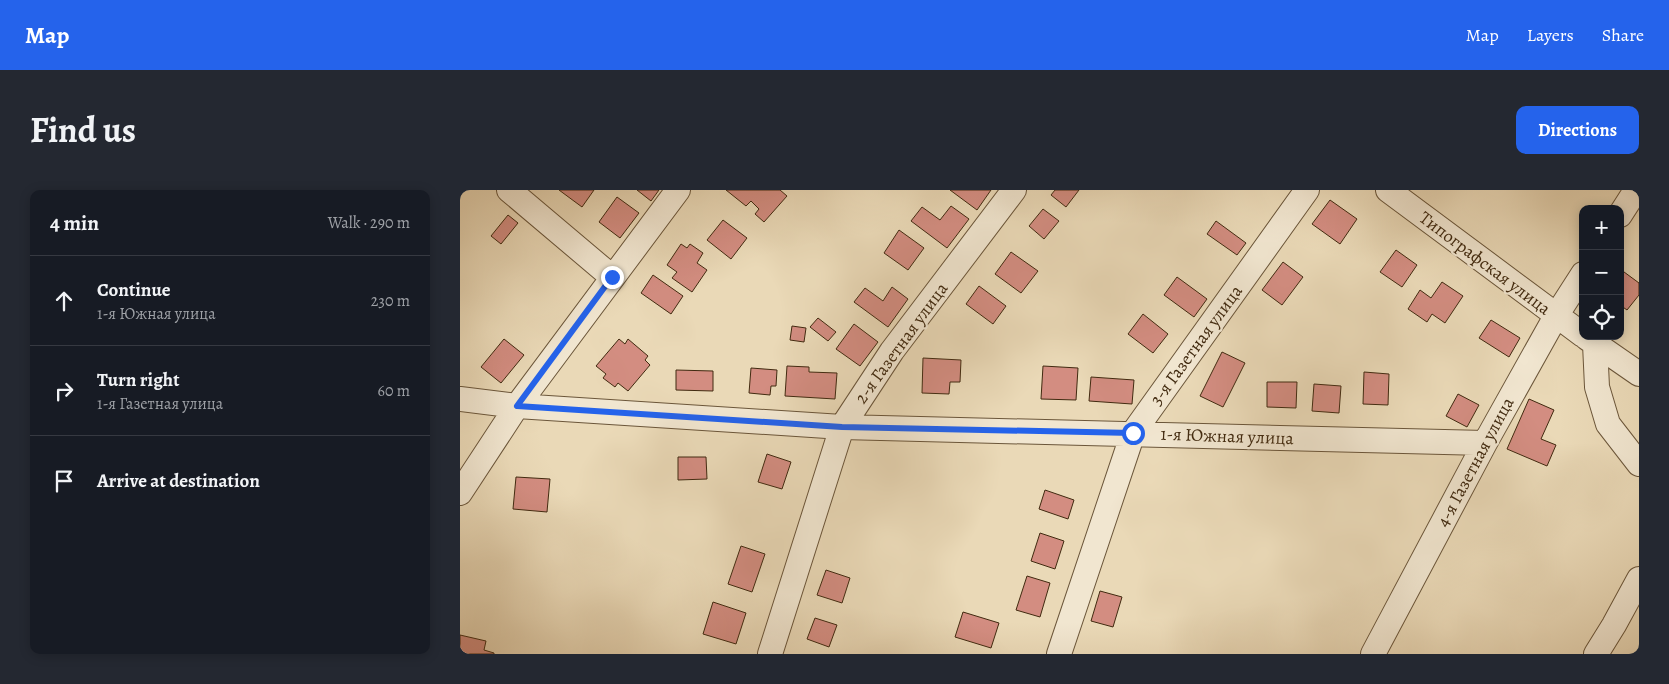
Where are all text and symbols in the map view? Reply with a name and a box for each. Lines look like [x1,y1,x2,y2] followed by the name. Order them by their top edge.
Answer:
[25,19,69,51] text: Map
[1466,23,1499,47] text: Map
[1527,23,1574,47] text: Layers
[1602,23,1644,47] text: Share
[30,106,136,154] text: Find us
[1516,106,1639,154] button: Directions
[1579,205,1624,340] map controls
[1579,205,1624,250] button: +
[1414,206,1556,321] street label: Типографская улица
[50,209,99,237] text: 4 min
[328,212,410,234] text: Walk · 290 m
[1579,250,1624,295] button: −
[601,266,624,289] route end
[97,277,171,303] text: Continue
[849,277,954,408] street label: 2-я Газетная улица
[1144,279,1248,410] street label: 3-я Газетная улица
[50,287,78,315] icon: ahead
[371,290,410,312] text: 230 m
[1579,295,1624,340] button: locate
[97,303,216,325] text: 1-я Южная улица
[97,367,179,393] text: Turn right
[50,377,78,405] icon: right
[378,380,410,402] text: 60 m
[1431,392,1520,531] street label: 4-я Газетная улица
[97,393,223,415] text: 1-я Газетная улица
[1122,422,1145,445] route start
[1160,422,1295,450] street label: 1-я Южная улица
[50,467,78,495] icon: arrive
[97,468,260,494] text: Arrive at destination

